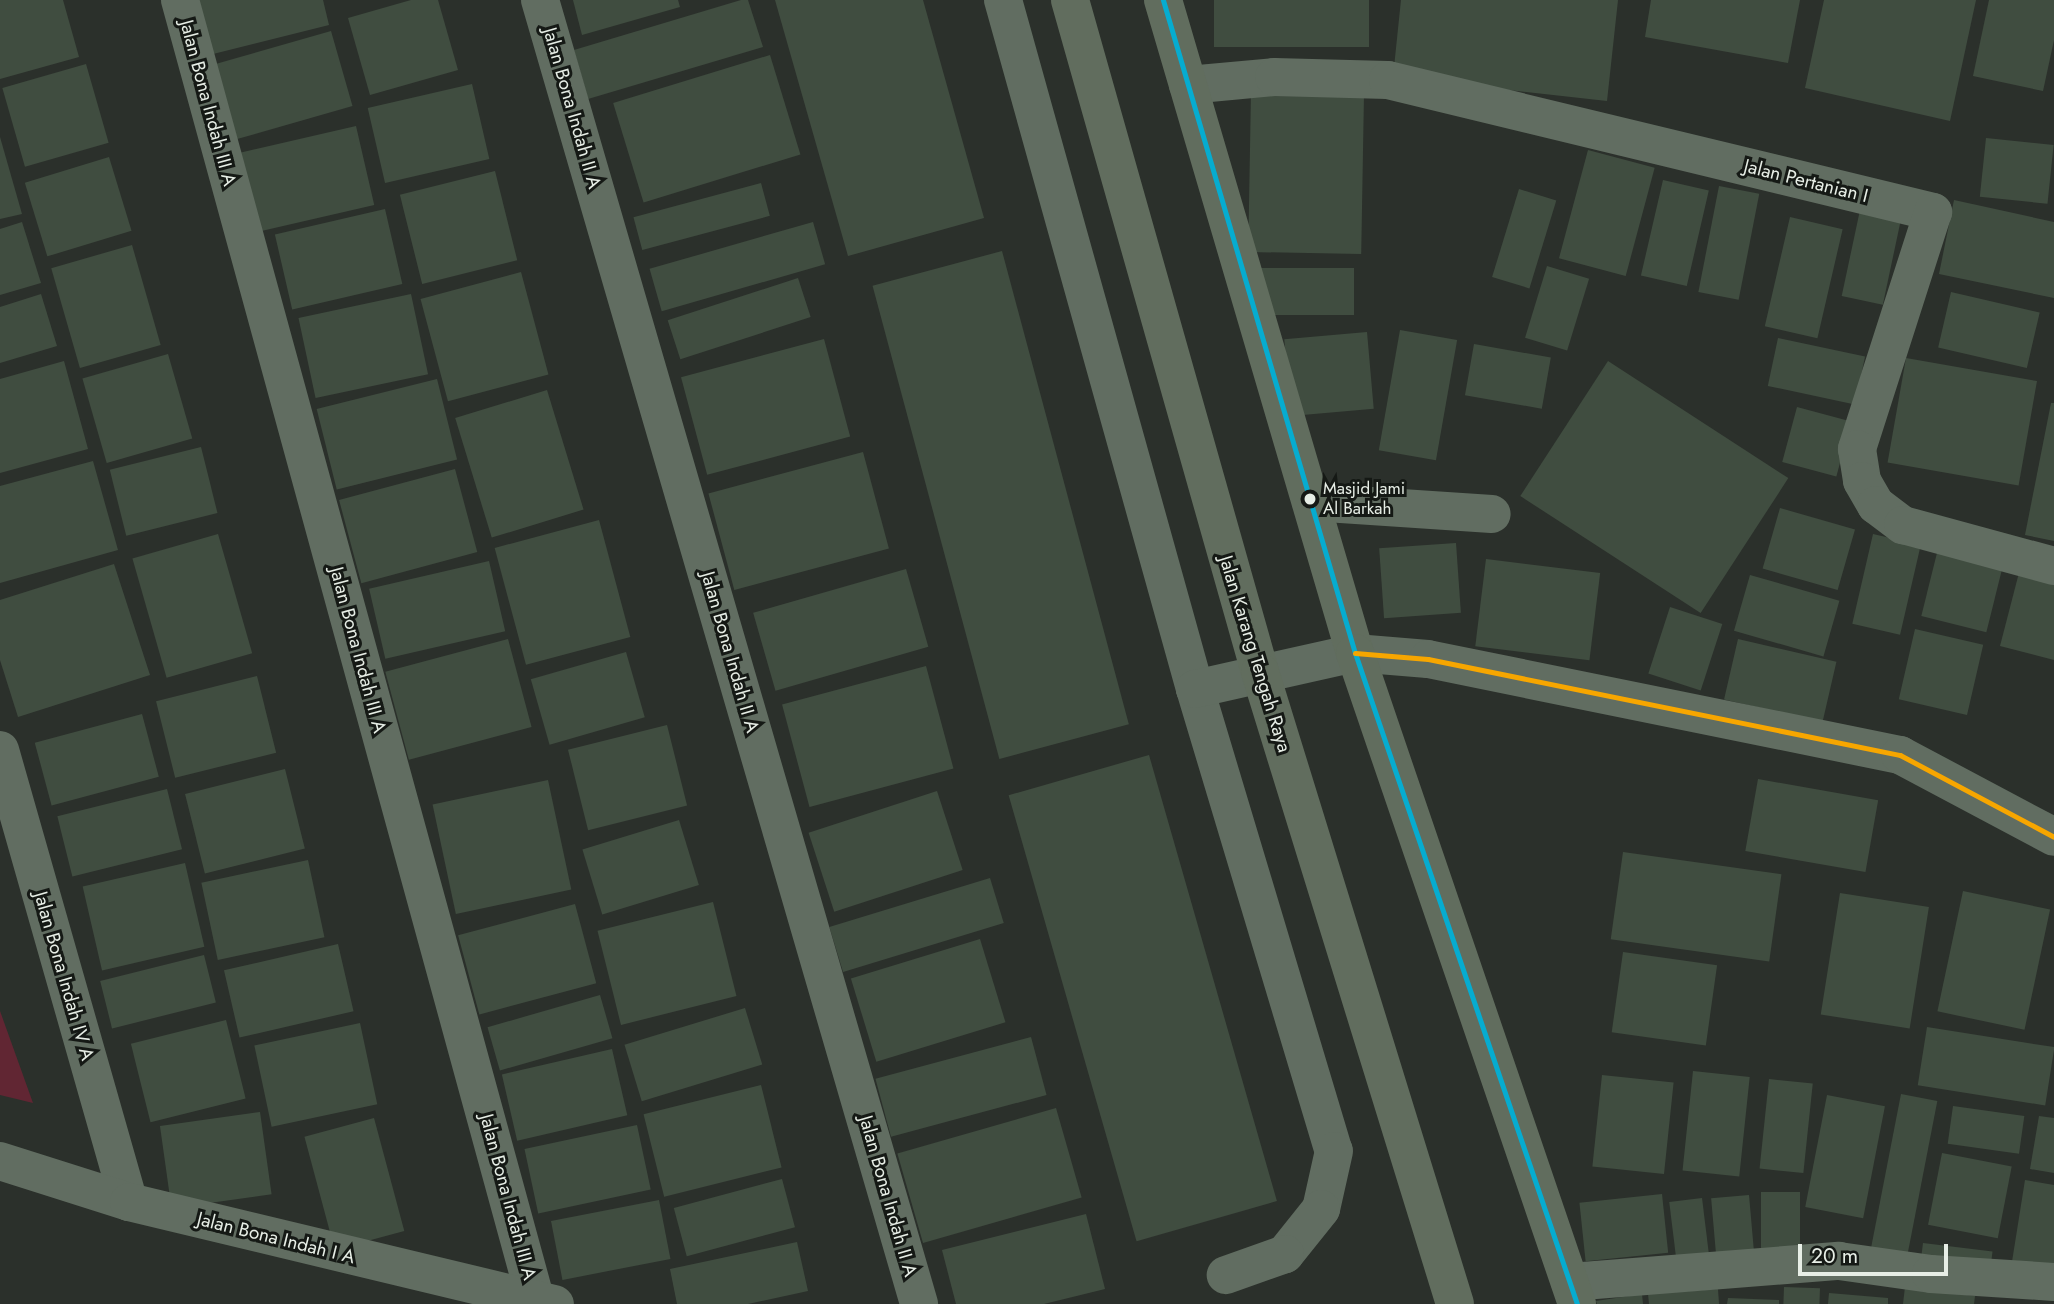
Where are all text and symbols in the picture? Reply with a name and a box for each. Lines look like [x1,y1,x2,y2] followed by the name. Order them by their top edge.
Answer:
[175,17,241,189] street label: Jalan Bona Indah III A
[538,25,606,191] street label: Jalan Bona Indah II A
[1742,155,1870,207] street label: Jalan Pertanian I
[1323,479,1405,519] place label: Masjid Jami Al Barkah
[1303,492,1317,506] marker: Masjid Jami Al Barkah
[1214,553,1296,755] street label: Jalan Karang Tengah Raya
[325,564,391,736] street label: Jalan Bona Indah III A
[696,569,764,735] street label: Jalan Bona Indah II A
[29,889,99,1063] street label: Jalan Bona Indah IV A
[475,1111,541,1283] street label: Jalan Bona Indah III A
[854,1113,922,1279] street label: Jalan Bona Indah II A
[195,1207,357,1269] street label: Jalan Bona Indah I A
[1802,1230,1952,1274] scale bar
[1811,1241,1858,1271] text: 20 m

